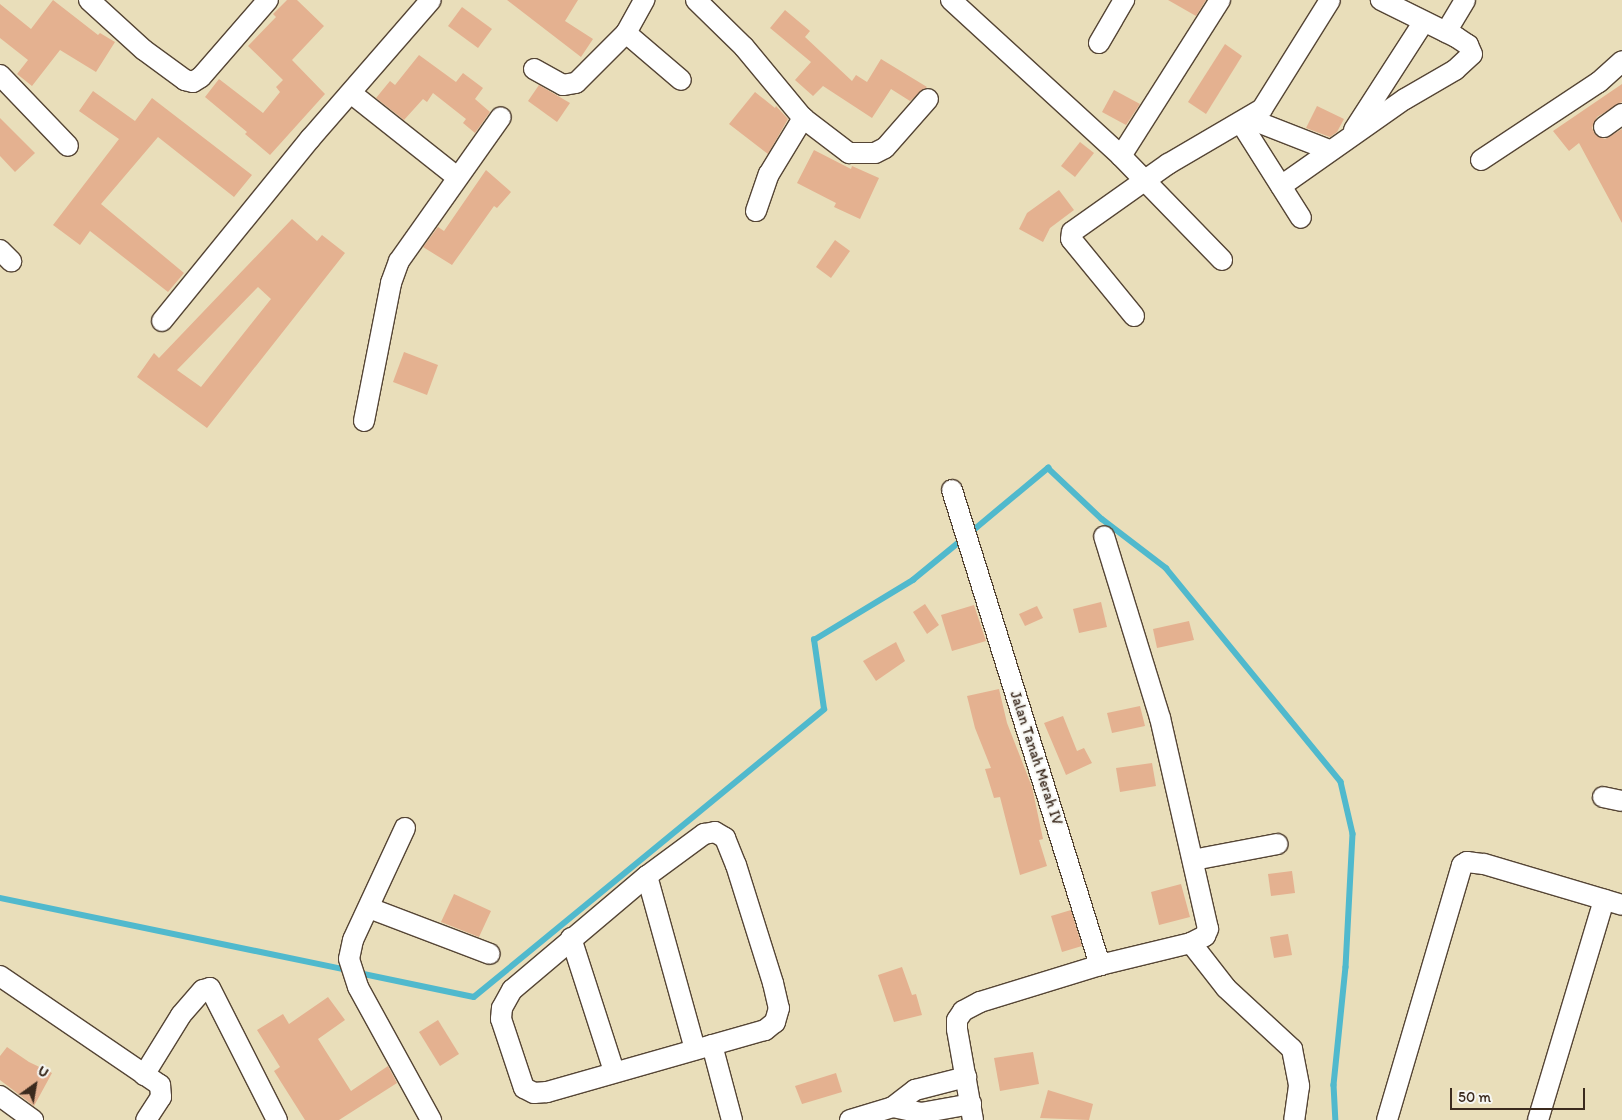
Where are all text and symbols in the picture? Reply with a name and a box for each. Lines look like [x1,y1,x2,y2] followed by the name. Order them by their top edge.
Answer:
[1006,690,1066,826] street label: Jalan Tanah Merah IV
[10,1060,60,1110] north arrow
[35,1062,52,1082] text: U
[1452,1078,1587,1110] scale bar
[1458,1088,1491,1106] text: 50 m

